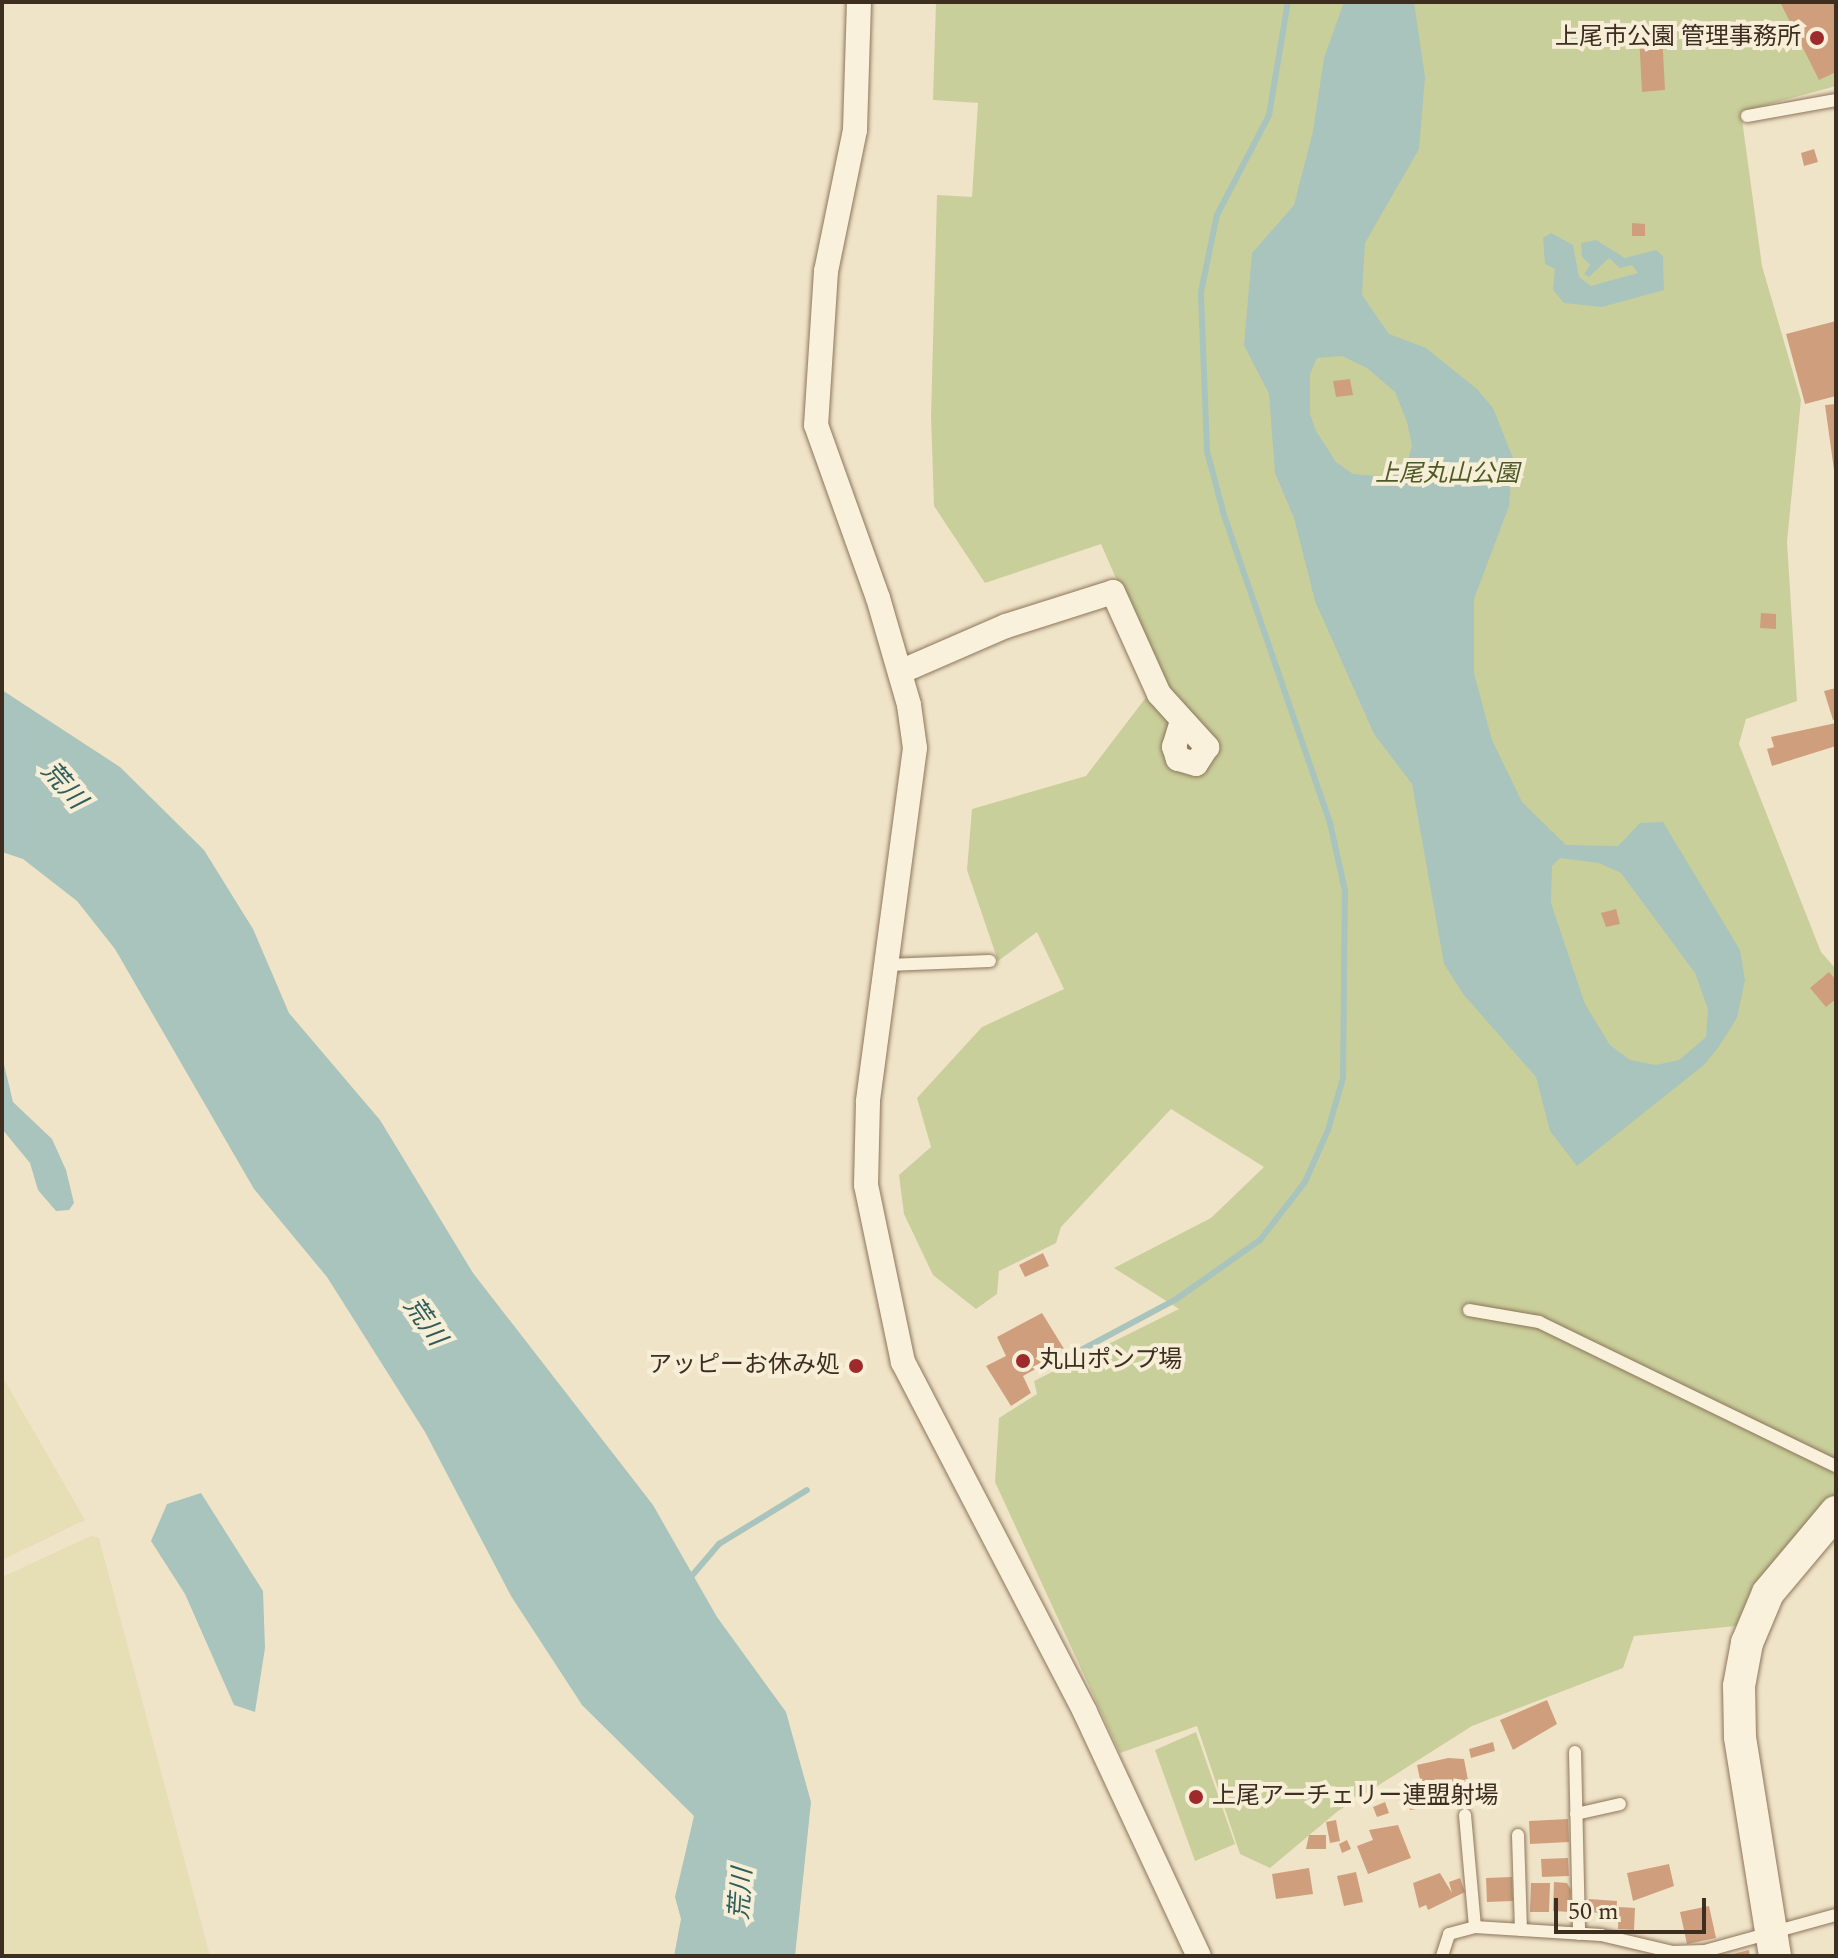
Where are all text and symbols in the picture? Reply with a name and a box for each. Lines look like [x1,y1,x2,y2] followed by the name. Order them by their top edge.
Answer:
[1555,24,1801,52] place label: 上尾市公園 管理事務所
[1808,29,1826,47] marker: 上尾市公園 管理事務所
[1375,461,1519,489] park label: 上尾丸山公園
[34,756,92,816] water label: 荒川
[396,1292,452,1352] water label: 荒川
[1039,1347,1183,1375] place label: 丸山ポンプ場
[648,1352,840,1380] place label: アッピーお休み処
[1014,1352,1032,1370] marker: 丸山ポンプ場
[847,1357,865,1375] marker: アッピーお休み処
[1212,1783,1499,1811] place label: 上尾アーチェリー連盟射場
[1187,1788,1205,1806] marker: 上尾アーチェリー連盟射場
[725,1867,759,1921] water label: 荒川
[1558,1882,1710,1932] scale bar
[1568,1894,1619,1930] text: 50 m

